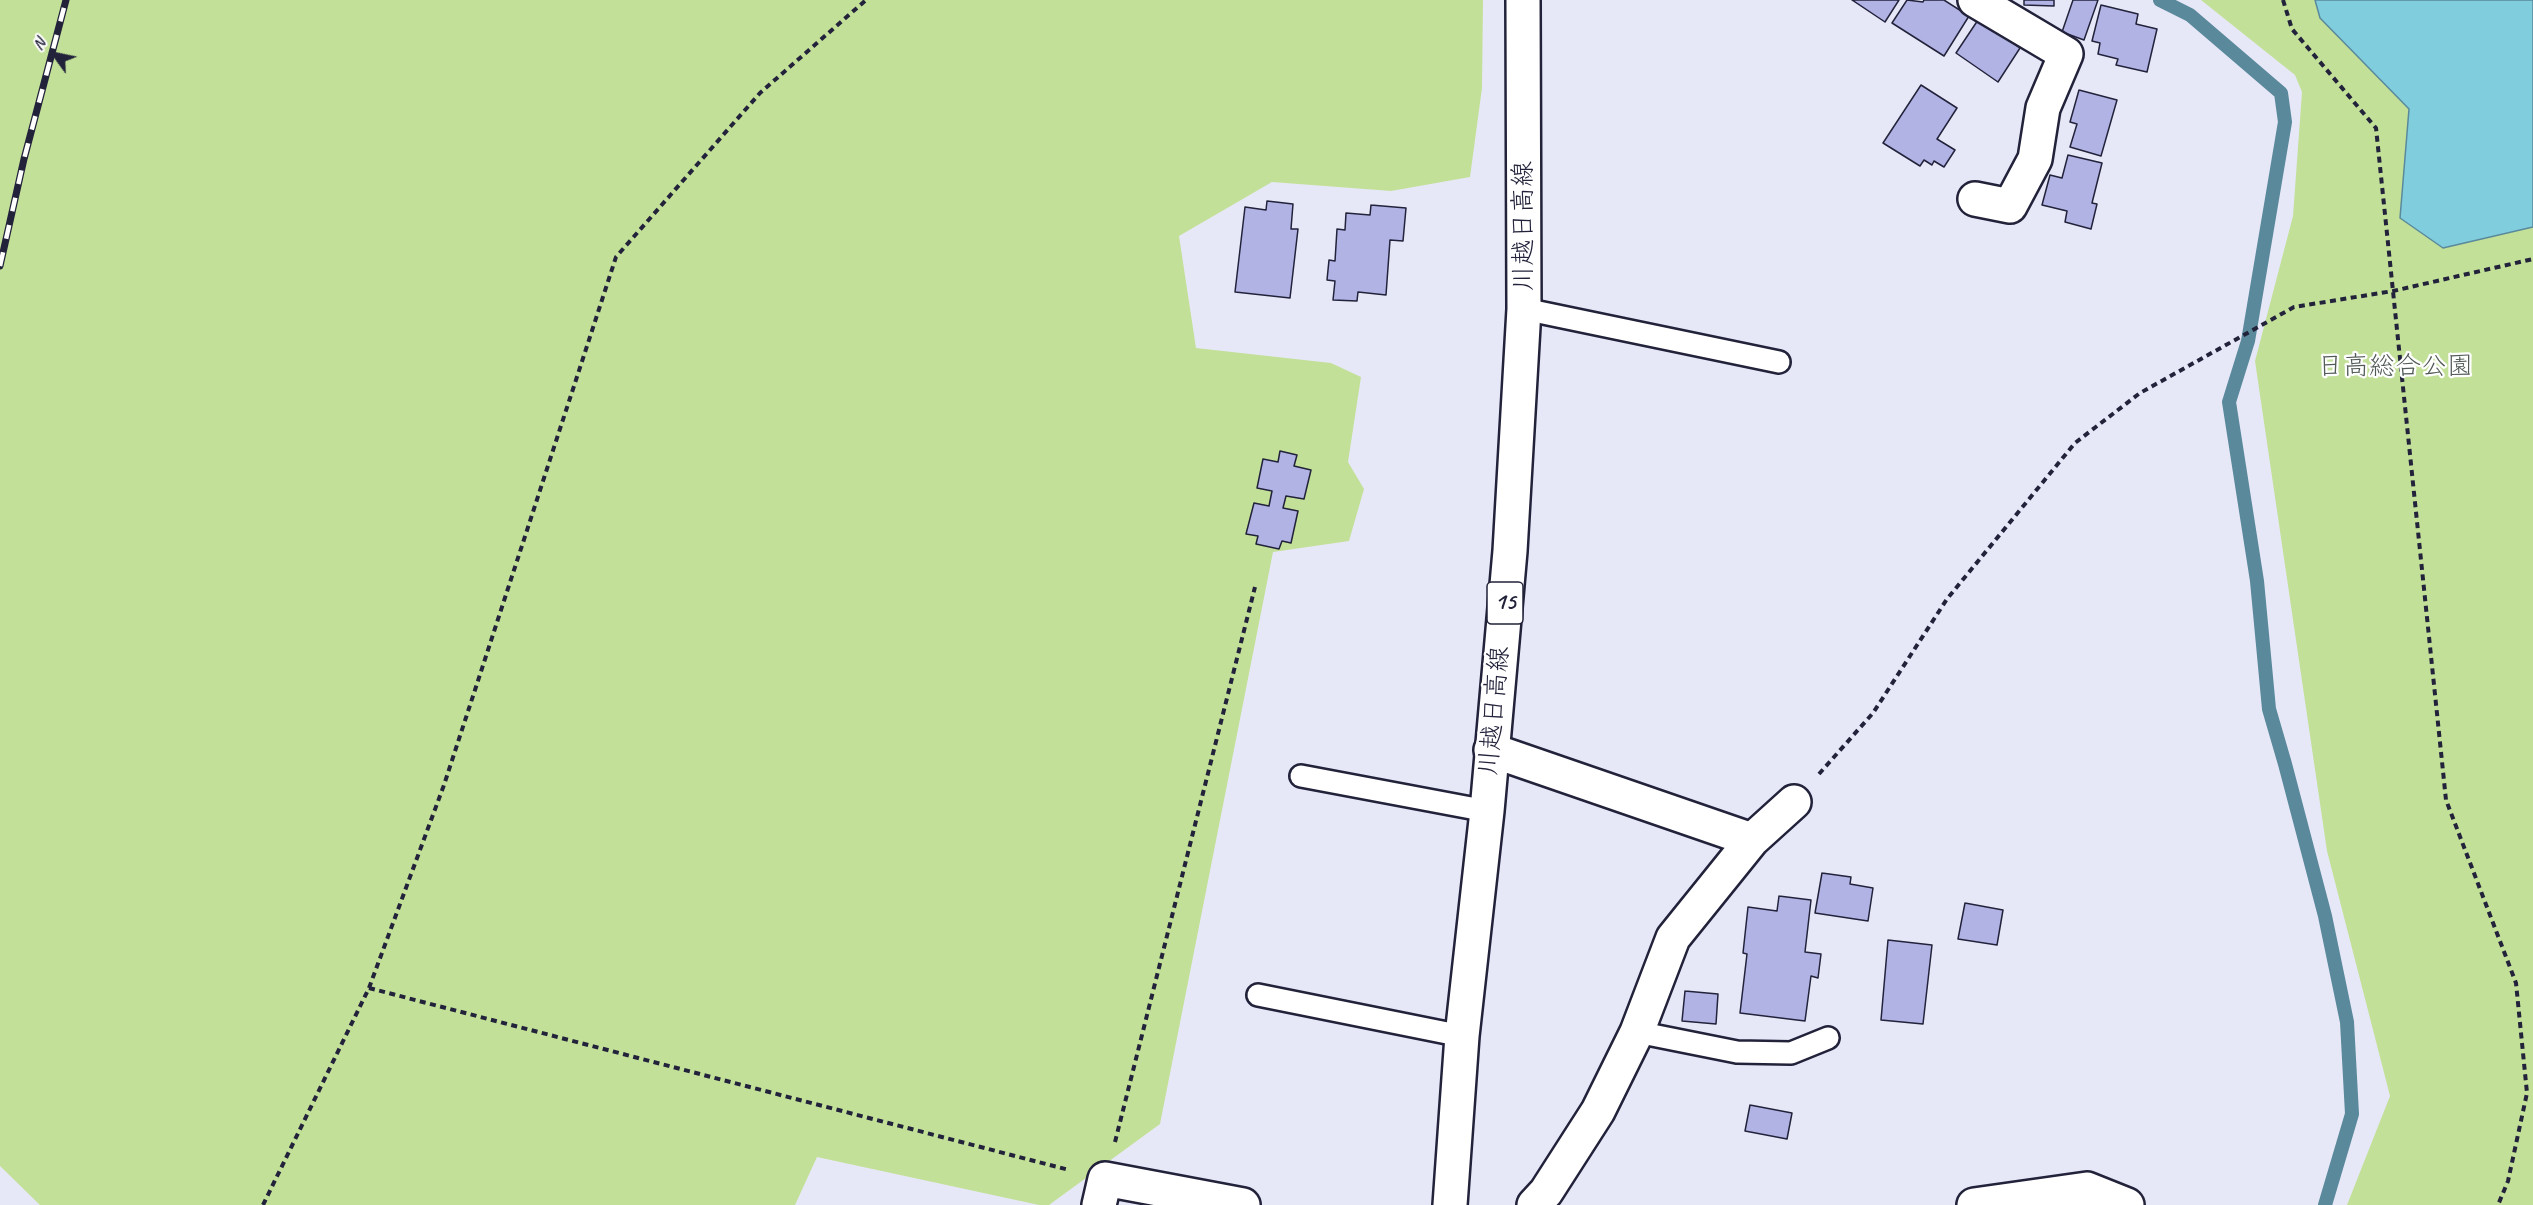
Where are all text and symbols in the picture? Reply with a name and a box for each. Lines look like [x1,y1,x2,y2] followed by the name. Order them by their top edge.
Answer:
[24,24,84,84] north arrow
[28,35,50,54] text: N
[1508,161,1540,291] street label: 川越日高線
[2317,351,2473,383] park label: 日高総合公園
[1487,582,1523,624] road number: 15
[1474,645,1516,777] street label: 川越日高線

